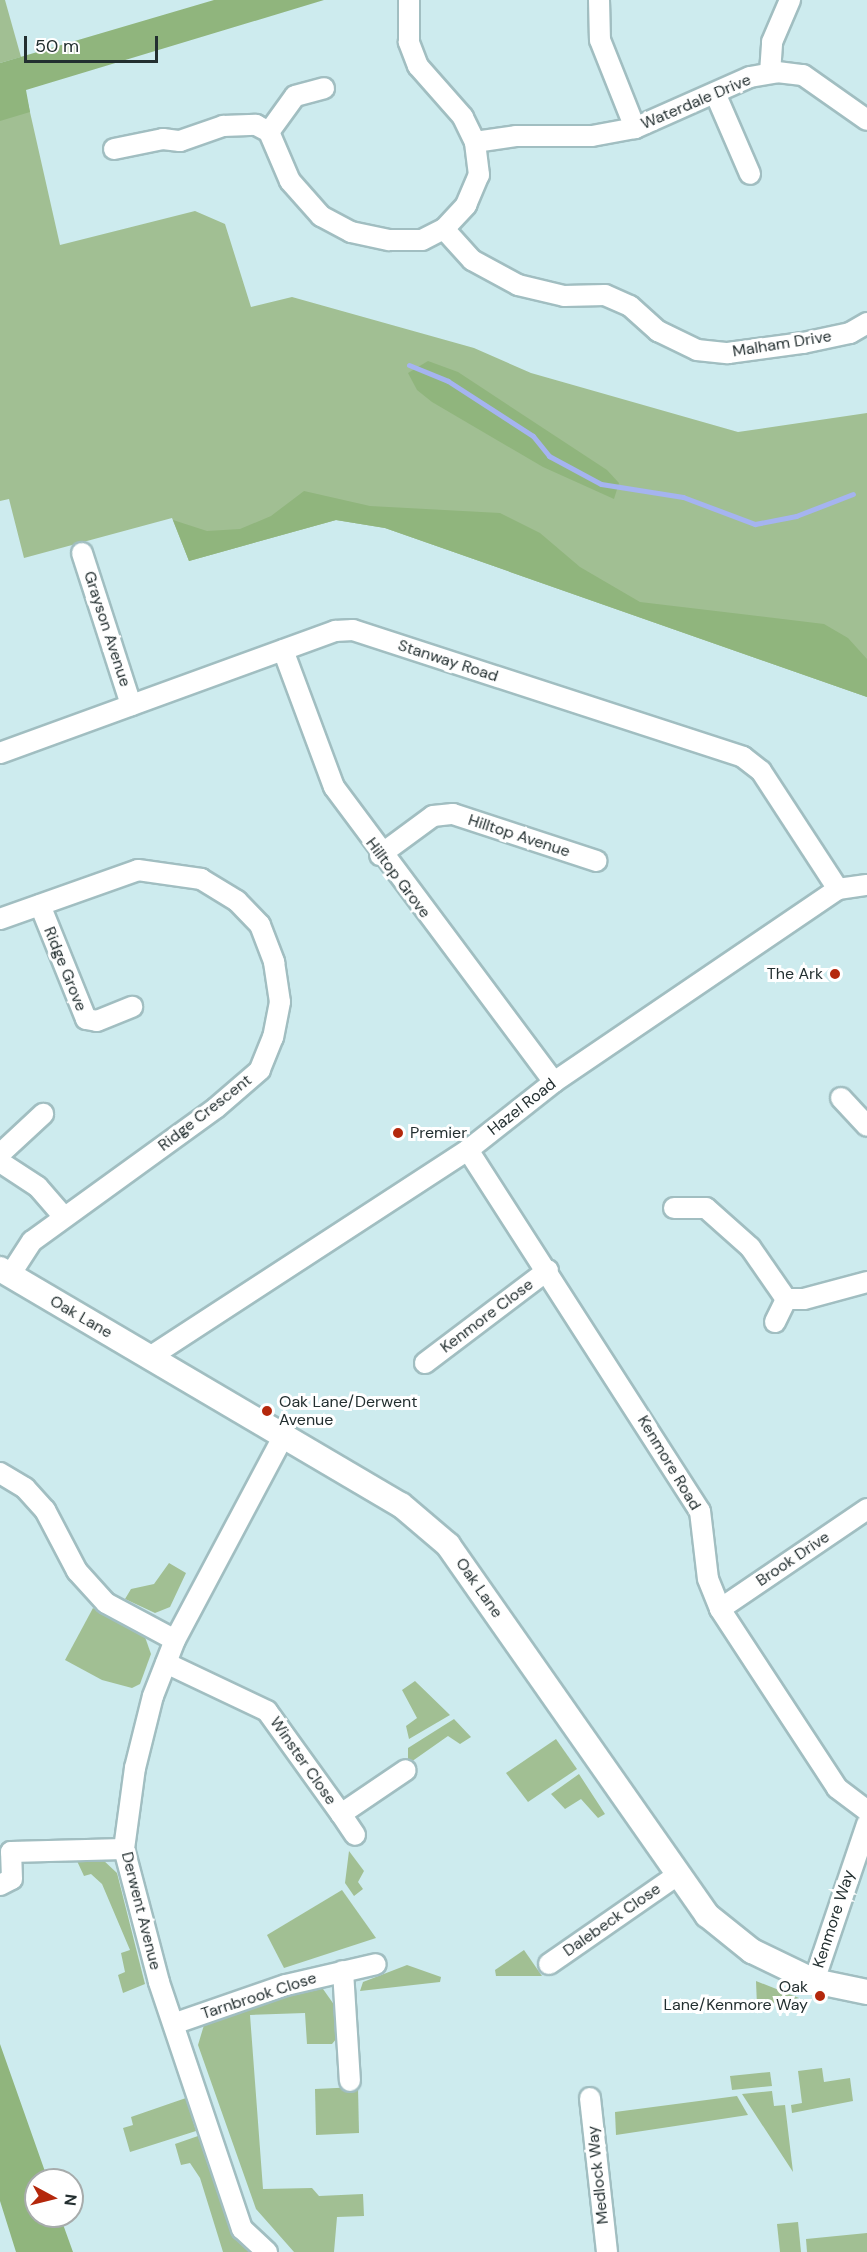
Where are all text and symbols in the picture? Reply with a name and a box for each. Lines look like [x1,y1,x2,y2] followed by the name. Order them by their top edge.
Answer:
[27,24,160,62] scale bar
[35,34,79,58] text: 50 m
[638,70,754,134] street label: Waterdale Drive
[731,327,833,361] street label: Malham Drive
[79,569,135,689] street label: Grayson Avenue
[395,636,501,686] street label: Stanway Road
[466,810,572,862] street label: Hilltop Avenue
[362,834,434,922] street label: Hilltop Grove
[39,924,91,1014] street label: Ridge Grove
[767,964,823,984] place label: The Ark
[828,967,842,981] marker: The Ark
[154,1071,256,1155] street label: Ridge Crescent
[484,1074,560,1140] street label: Hazel Road
[410,1123,467,1143] place label: Premier
[391,1126,405,1140] marker: Premier
[437,1275,537,1357] street label: Kenmore Close
[46,1291,116,1343] street label: Oak Lane
[279,1392,417,1430] place label: Oak Lane/Derwent Avenue
[260,1404,274,1418] marker: Oak Lane/Derwent Avenue
[633,1412,705,1514] street label: Kenmore Road
[753,1527,833,1591] street label: Brook Drive
[451,1554,507,1622] street label: Oak Lane
[266,1713,340,1809] street label: Winster Close
[117,1850,165,1972] street label: Derwent Avenue
[809,1868,859,1970] street label: Kenmore Way
[560,1879,664,1961] street label: Dalebeck Close
[199,1968,319,2024] street label: Tarnbrook Close
[664,1977,808,2015] place label: Oak Lane/Kenmore Way
[813,1989,827,2003] marker: Oak Lane/Kenmore Way
[583,2125,613,2225] street label: Medlock Way
[24,2168,84,2228] north arrow
[59,2193,82,2207] text: N

